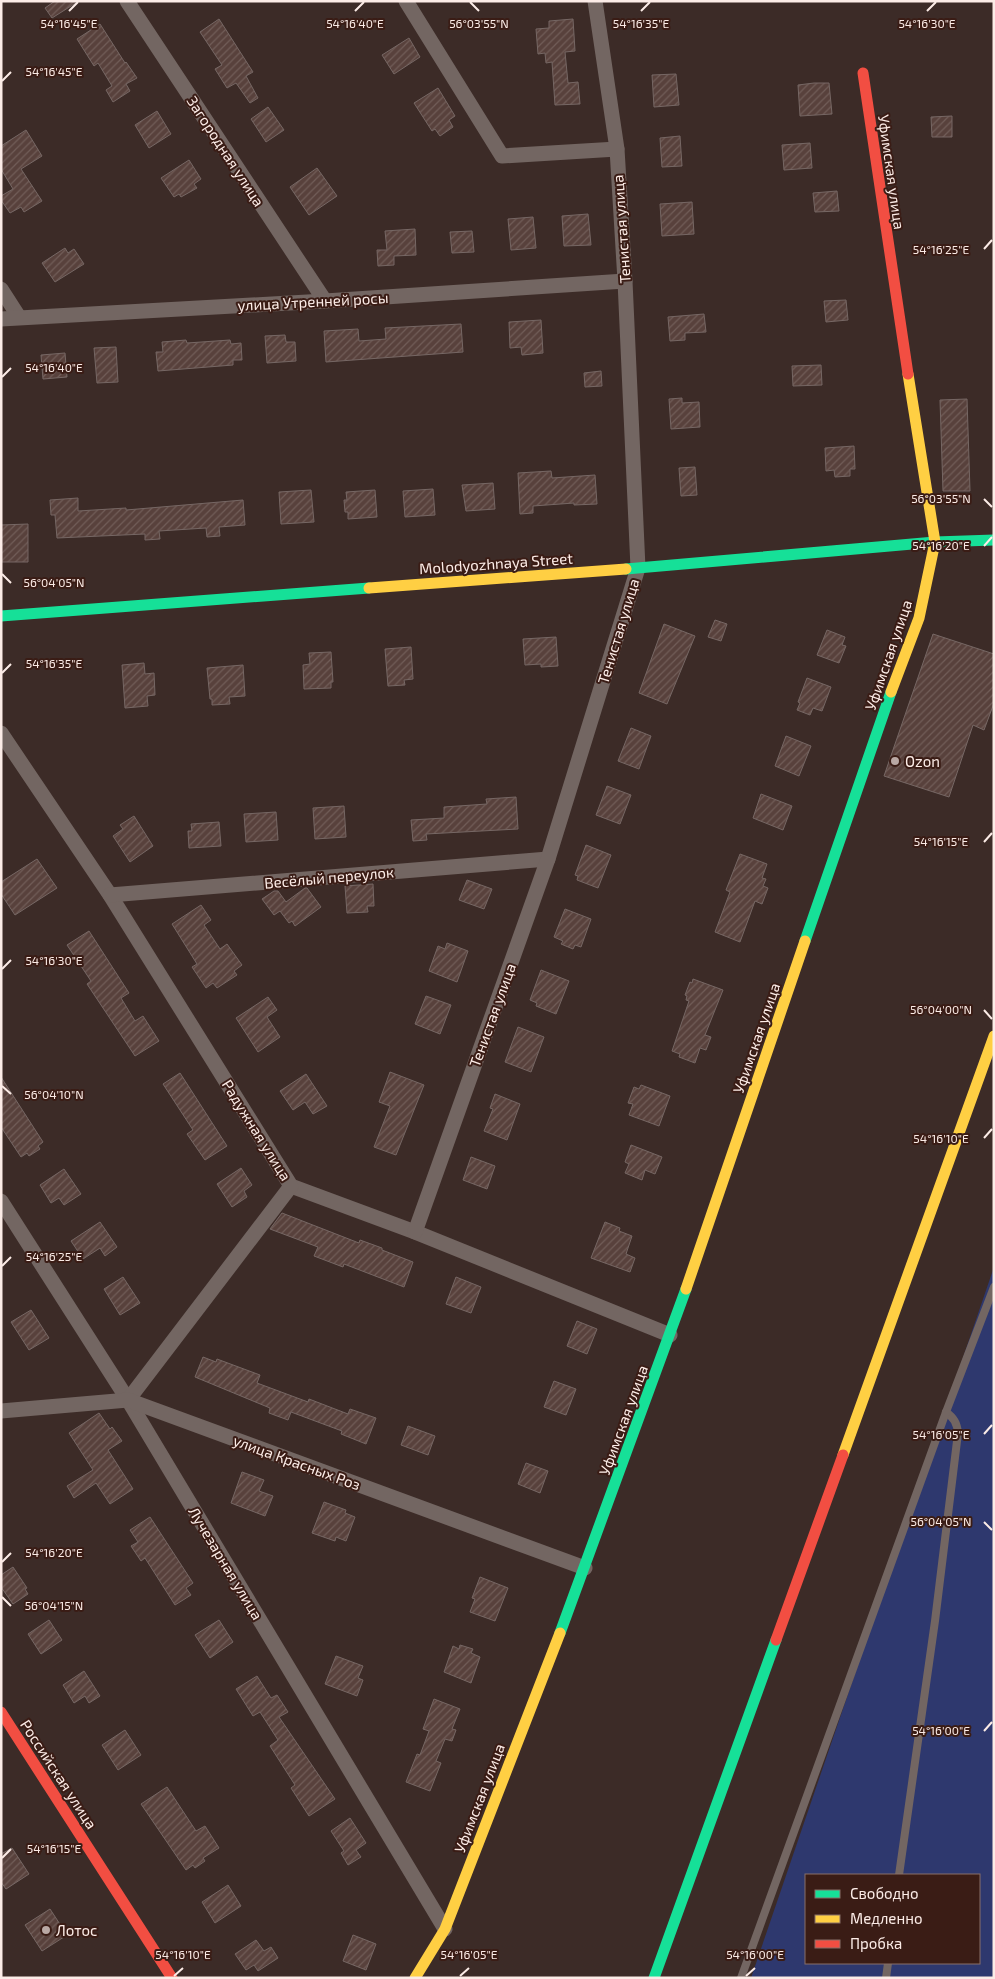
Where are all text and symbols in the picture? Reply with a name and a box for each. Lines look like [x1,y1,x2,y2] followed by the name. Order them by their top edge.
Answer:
[41,16,98,30] text: 54°16'45"E
[326,16,384,30] text: 54°16'40"E
[449,16,509,30] text: 56°03'55"N
[613,16,669,30] text: 54°16'35"E
[898,16,956,30] text: 54°16'30"E
[26,64,83,78] text: 54°16'45"E
[183,92,268,210] street label: Загородная улица
[874,113,909,231] street label: Уфимская улица
[608,174,635,284] street label: Тенистая улица
[913,242,970,256] text: 54°16'25"E
[237,288,389,315] street label: улица Утренней росы
[25,360,83,374] text: 54°16'40"E
[911,491,971,505] text: 56°03'55"N
[912,538,970,552] text: 54°16'20"E
[419,549,574,577] street label: Molodyozhnaya Street
[23,575,85,589] text: 56°04'05"N
[593,576,644,686] street label: Тенистая улица
[861,597,916,713] street label: Уфимская улица
[26,656,82,670] text: 54°16'35"E
[905,752,940,770] place label: Ozon
[889,755,901,767] marker: Ozon
[914,834,969,848] text: 54°16'15"E
[263,862,395,893] street label: Весёлый переулок
[25,953,83,967] text: 54°16'30"E
[465,961,520,1070] street label: Тенистая улица
[729,980,784,1096] street label: Уфимская улица
[910,1002,972,1016] text: 56°04'00"N
[218,1076,295,1184] street label: Радужная улица
[24,1087,84,1101] text: 56°04'10"N
[913,1131,969,1145] text: 54°16'10"E
[26,1249,83,1263] text: 54°16'25"E
[595,1363,652,1478] street label: Уфимская улица
[913,1427,970,1441] text: 54°16'05"E
[231,1431,363,1494] street label: улица Красных Роз
[184,1503,267,1623] street label: Лучезарная улица
[910,1514,972,1528] text: 56°04'05"N
[25,1545,83,1559] text: 54°16'20"E
[25,1598,83,1612] text: 56°04'15"N
[16,1716,101,1833] street label: Российская улица
[912,1723,970,1737] text: 54°16'00"E
[450,1741,509,1856] street label: Уфимская улица
[27,1841,82,1855] text: 54°16'15"E
[805,1874,980,1964] legend
[850,1884,919,1902] text: Свободно
[850,1909,923,1927] text: Медленно
[56,1921,97,1939] place label: Лотос
[40,1924,52,1936] marker: Лотос
[850,1934,902,1952] text: Пробка
[155,1947,211,1961] text: 54°16'10"E
[441,1947,498,1961] text: 54°16'05"E
[726,1947,784,1961] text: 54°16'00"E

